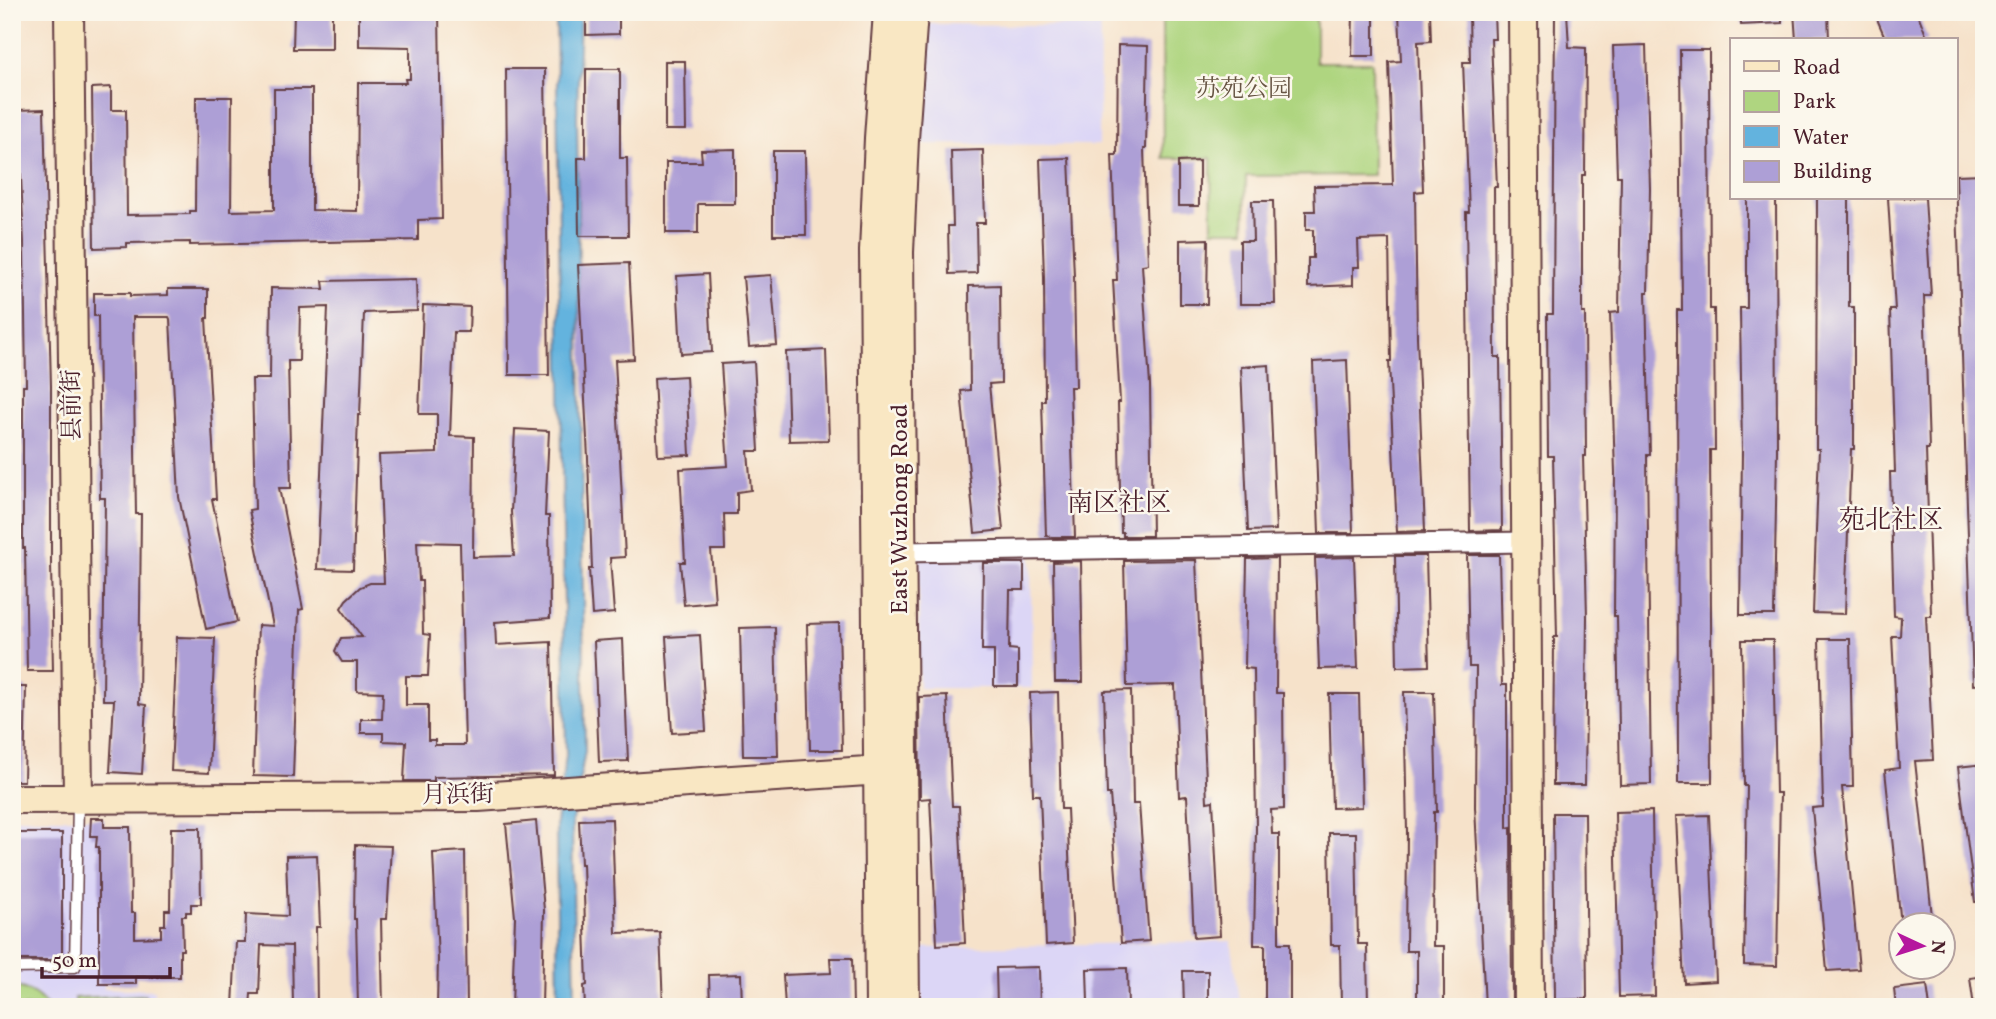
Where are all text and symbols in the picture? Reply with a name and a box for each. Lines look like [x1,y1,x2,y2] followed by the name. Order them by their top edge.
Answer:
[1730,38,1958,200] legend
[1793,54,1840,83] text: Road
[1196,73,1292,107] park label: 苏苑公园
[1793,88,1836,117] text: Park
[1793,124,1849,153] text: Water
[1793,158,1872,187] text: Building
[55,369,91,441] street label: 县前街
[884,404,918,614] street label: East Wuzhong Road
[1067,486,1171,522] district label: 南区社区
[1839,503,1943,539] district label: 苑北社区
[422,778,494,814] street label: 月浜街
[1888,911,1958,981] north arrow
[42,935,170,979] scale bar
[1923,939,1950,955] text: N
[52,947,97,976] text: 50 m

